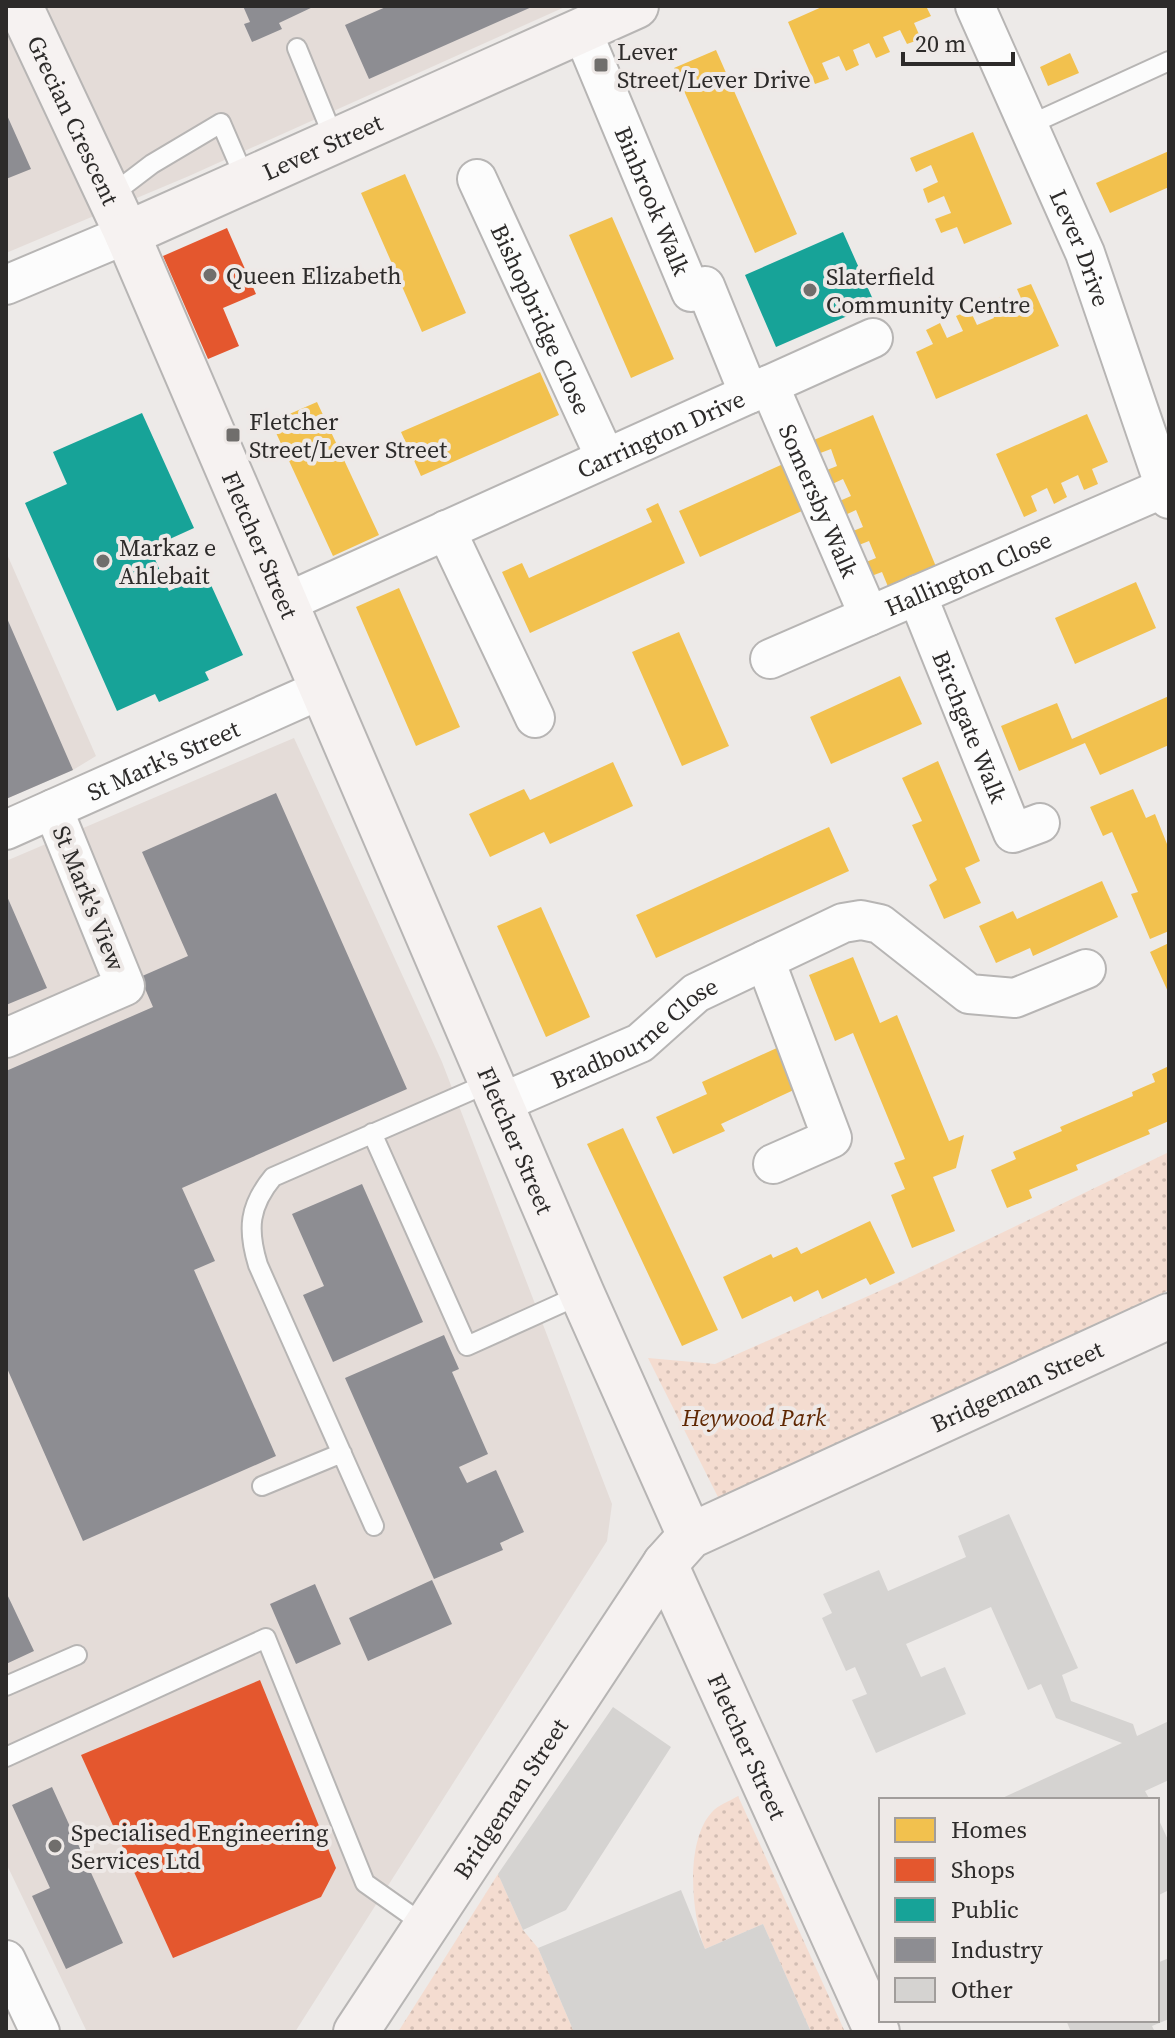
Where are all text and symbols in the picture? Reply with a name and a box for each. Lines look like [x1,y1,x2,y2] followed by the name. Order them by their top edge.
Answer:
[903,16,1013,66] scale bar
[915,27,966,60] text: 20 m
[20,30,128,210] street label: Grecian Crescent
[617,35,811,96] place label: Lever Street/Lever Drive
[592,56,610,74] marker: Lever Street/Lever Drive
[257,105,388,188] street label: Lever Street
[607,121,699,281] street label: Binbrook Walk
[1042,184,1119,311] street label: Lever Drive
[483,218,600,420] street label: Bishopbridge Close
[226,259,402,292] place label: Queen Elizabeth
[826,260,1031,321] place label: Slaterfield Community Centre
[201,266,219,284] marker: Queen Elizabeth
[801,281,819,299] marker: Slaterfield Community Centre
[571,382,750,486] street label: Carrington Drive
[249,405,447,466] place label: Fletcher Street/Lever Street
[771,419,867,583] street label: Somersby Walk
[224,426,242,444] marker: Fletcher Street/Lever Street
[214,466,307,624] street label: Fletcher Street
[880,522,1057,624] street label: Hallington Close
[119,531,216,592] place label: Markaz e Ahlebait
[94,552,112,570] marker: Markaz e Ahlebait
[925,646,1016,808] street label: Birchgate Walk
[82,711,245,808] street label: St Mark's Street
[45,821,133,976] street label: St Mark's View
[546,969,723,1096] street label: Bradbourne Close
[470,1061,562,1219] street label: Fletcher Street
[925,1332,1109,1440] street label: Bridgeman Street
[681,1401,827,1434] park label: Heywood Park
[700,1668,795,1825] street label: Fletcher Street
[445,1711,575,1885] street label: Bridgeman Street
[879,1798,1159,2022] legend
[951,1813,1027,1846] text: Homes
[71,1816,328,1877] place label: Specialised Engineering Services Ltd
[46,1837,64,1855] marker: Specialised Engineering Services Ltd
[951,1853,1015,1886] text: Shops
[951,1893,1019,1926] text: Public
[951,1933,1043,1966] text: Industry
[951,1973,1013,2006] text: Other

